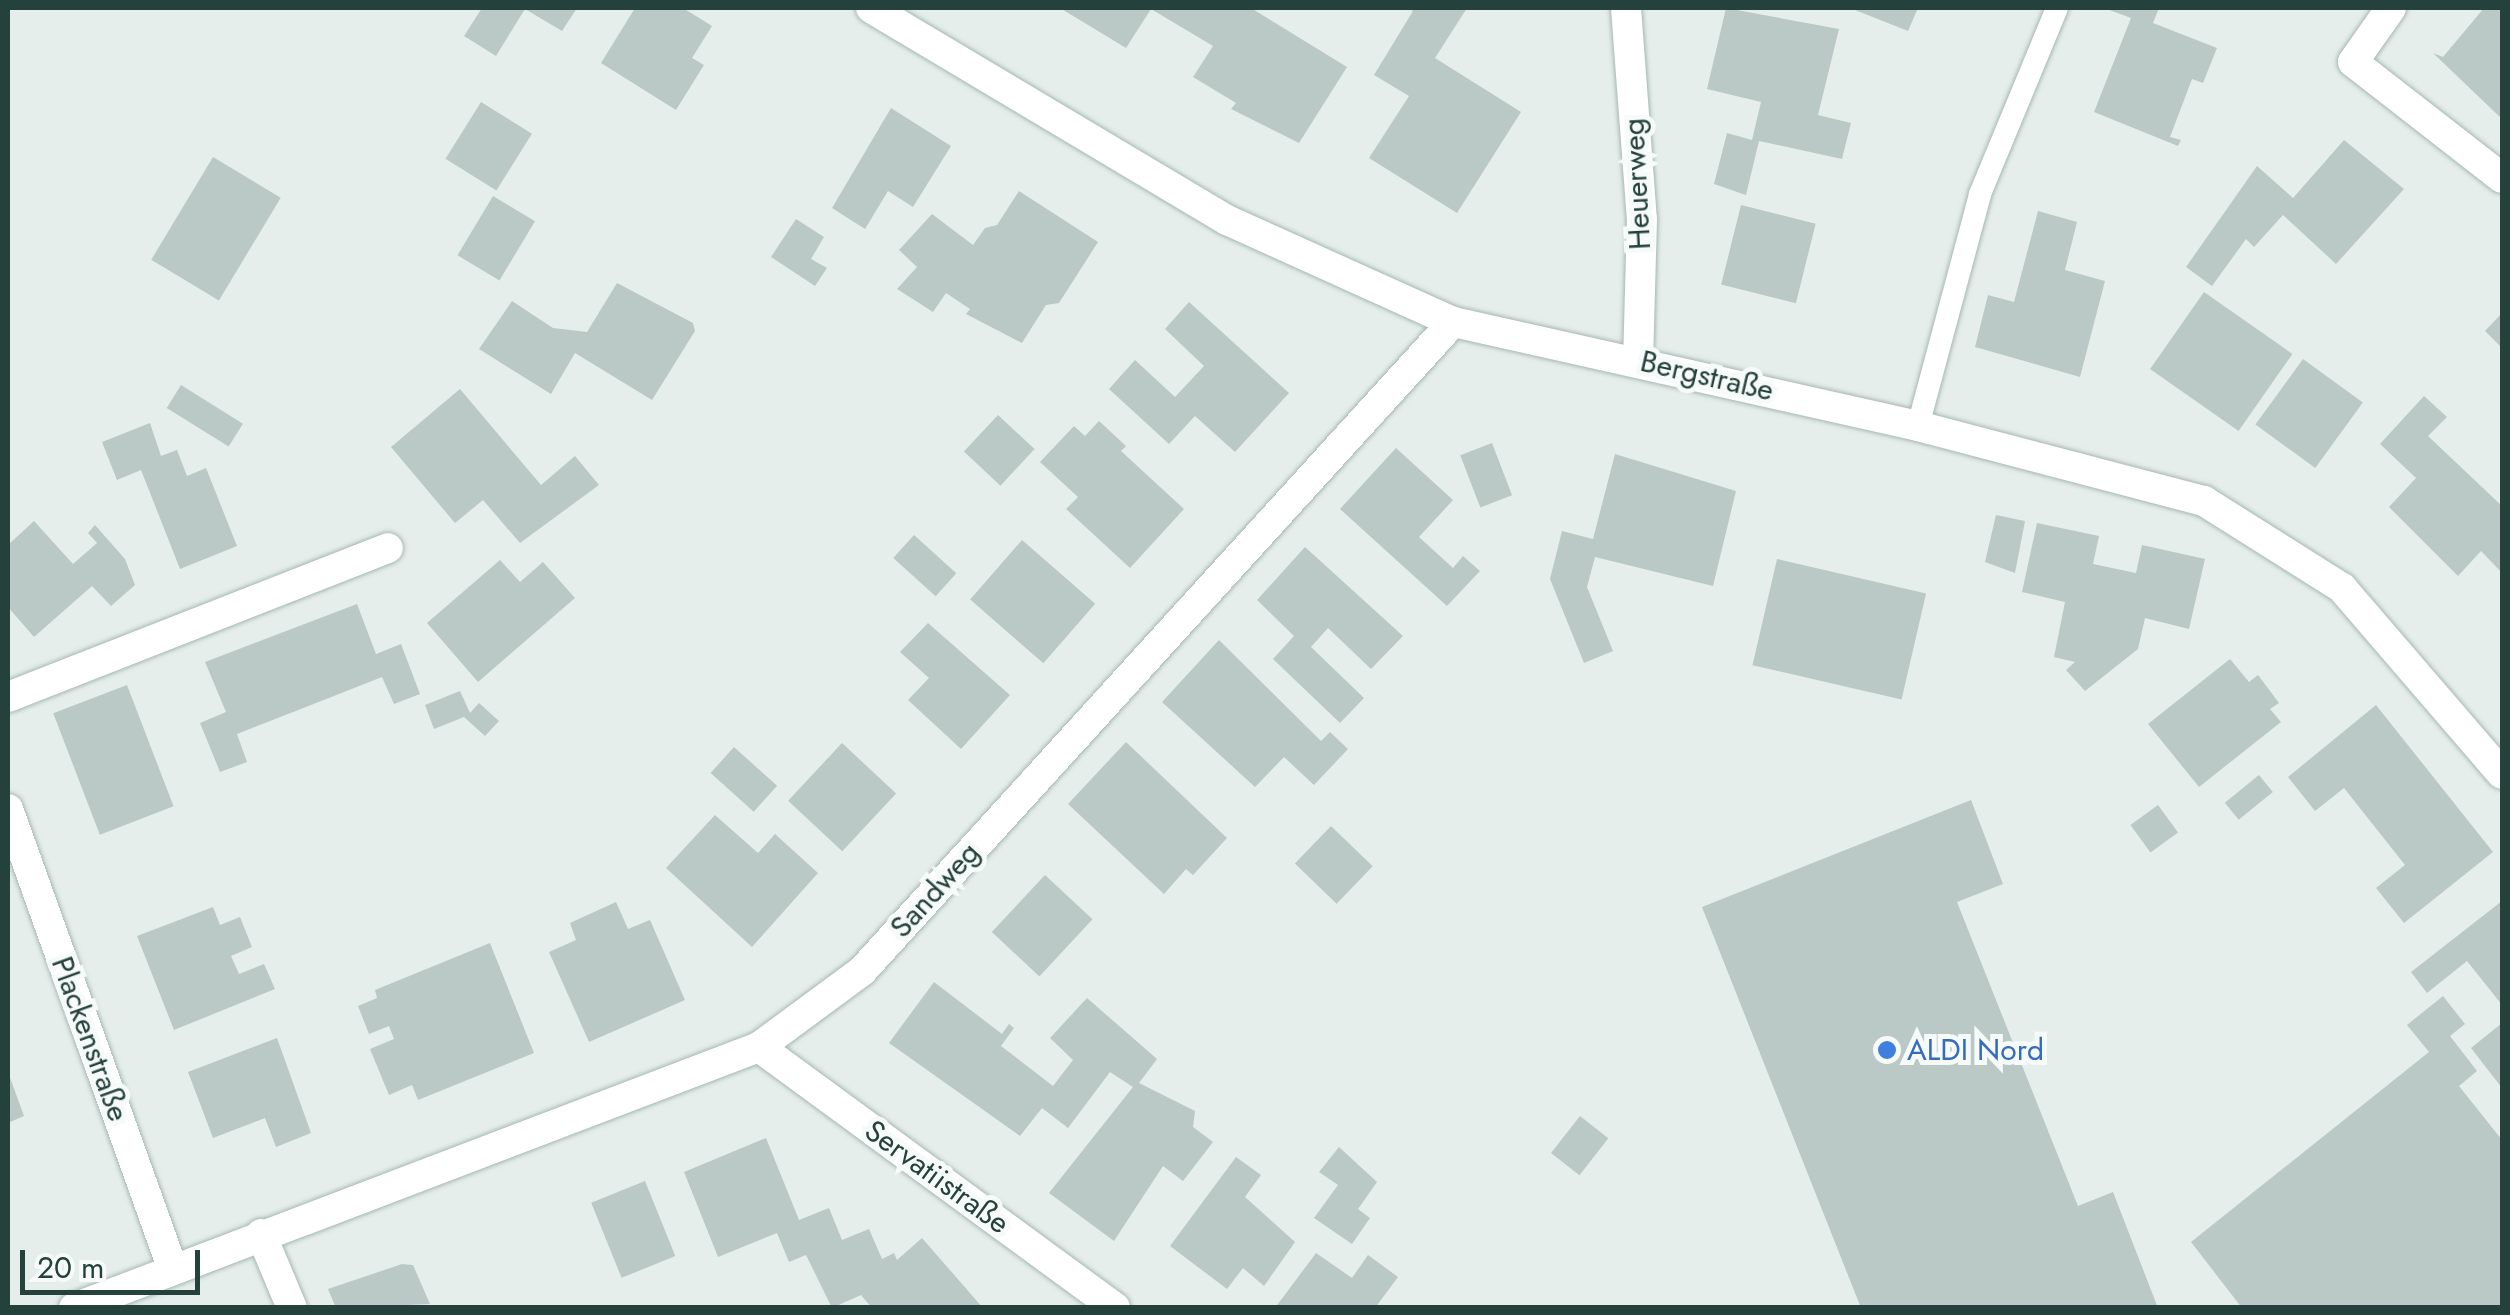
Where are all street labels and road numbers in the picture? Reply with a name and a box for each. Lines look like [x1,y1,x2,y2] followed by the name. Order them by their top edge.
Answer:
[1616,117,1658,251] street label: Heuerweg
[1637,343,1777,409] street label: Bergstraße
[883,835,987,945] street label: Sandweg
[44,952,136,1126] street label: Plackenstraße
[858,1112,1016,1242] street label: Servatiistraße

